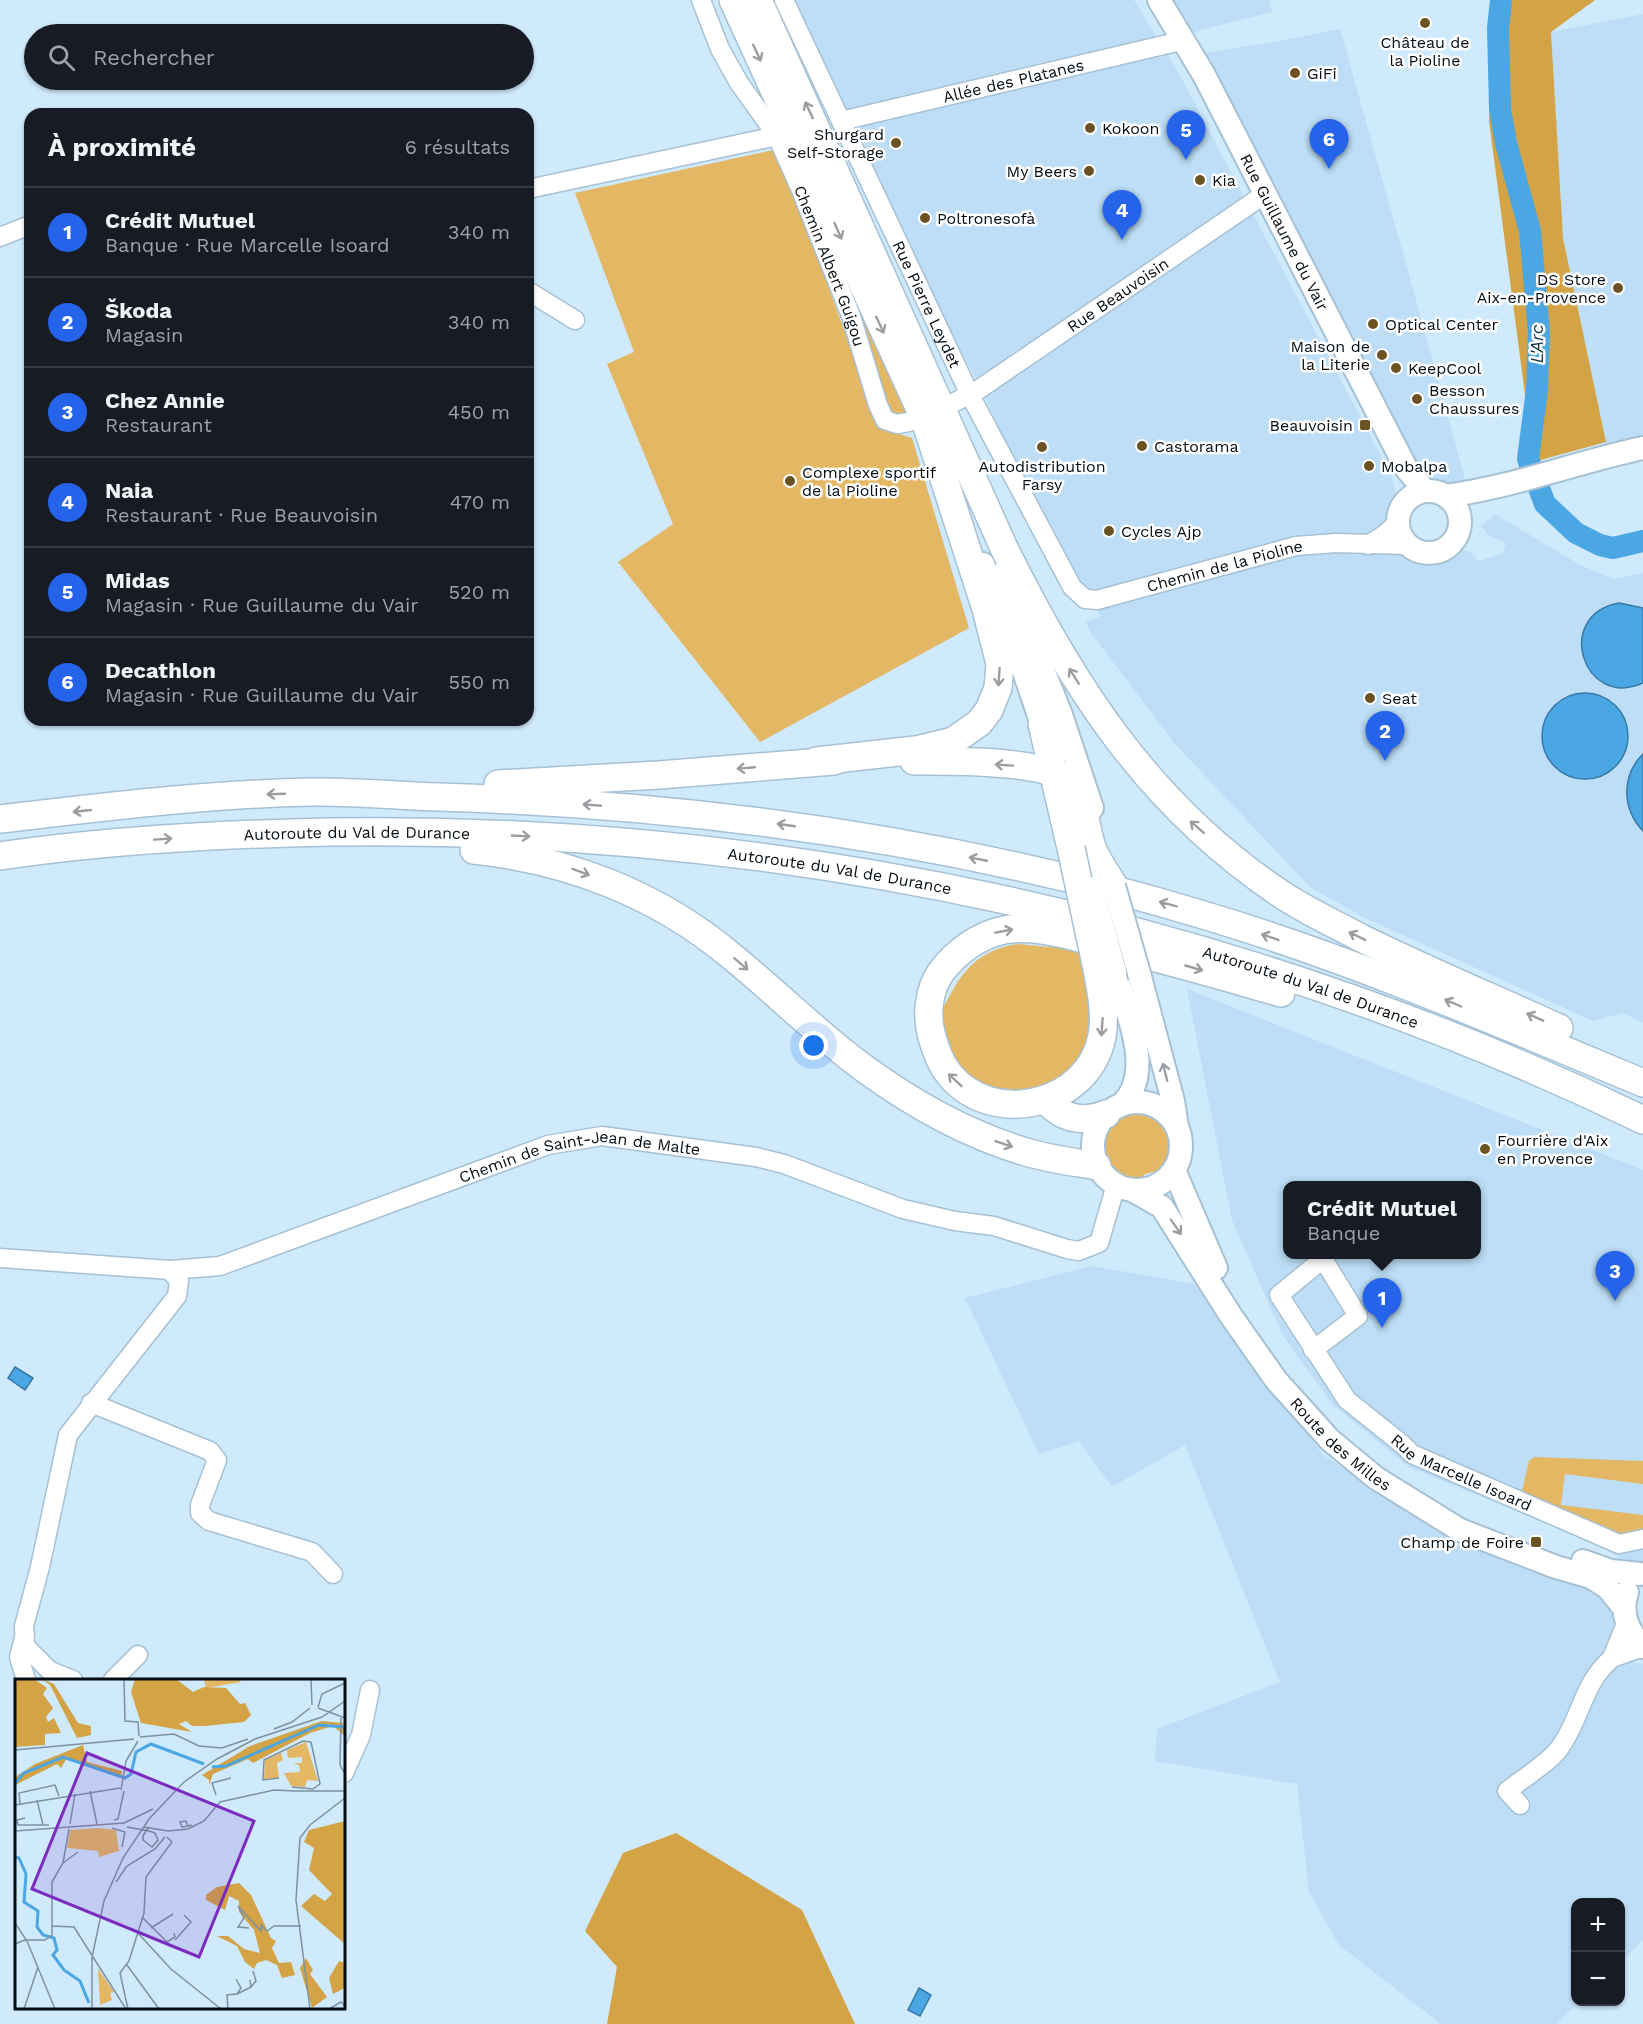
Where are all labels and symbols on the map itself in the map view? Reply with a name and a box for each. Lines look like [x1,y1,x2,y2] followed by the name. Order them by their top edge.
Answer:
[1418,16,1432,30] marker: Château de la Pioline
[1380,33,1470,70] place label: Château de la Pioline
[752,44,764,62] one-way arrow
[941,55,1086,107] street label: Allée des Platanes
[1307,64,1337,83] place label: GiFi
[1288,66,1302,80] marker: GiFi
[803,102,814,120] one-way arrow
[1166,110,1206,160] pin: 5
[1102,119,1159,138] place label: Kokoon
[1310,120,1348,169] pin: 6
[1083,121,1097,135] marker: Kokoon
[787,125,884,162] place label: Shurgard Self-Storage
[889,136,903,150] marker: Shurgard Self-Storage
[1236,151,1333,314] street label: Rue Guillaume du Vair
[1006,162,1077,181] place label: My Beers
[1082,164,1096,178] marker: My Beers
[1212,171,1236,190] place label: Kia
[1193,173,1207,187] marker: Kia
[790,183,869,349] street label: Chemin Albert Guigou
[1102,190,1142,240] pin: 4
[937,209,1035,228] place label: Poltronesofà
[918,211,932,225] marker: Poltronesofà
[833,222,844,240] one-way arrow
[889,238,965,371] street label: Rue Pierre Leydet
[1064,254,1172,336] street label: Rue Beauvoisin
[1477,270,1606,307] place label: DS Store Aix-en-Provence
[1611,281,1625,295] marker: DS Store Aix-en-Provence
[875,315,887,333] one-way arrow
[1385,315,1498,334] place label: Optical Center
[1366,317,1380,331] marker: Optical Center
[1526,324,1547,363] water label: L'Arc
[1290,337,1370,374] place label: Maison de la Literie
[1375,348,1389,362] marker: Maison de la Literie
[1408,359,1481,378] place label: KeepCool
[1389,361,1403,375] marker: KeepCool
[1429,381,1519,418] place label: Besson Chaussures
[1410,392,1424,406] marker: Besson Chaussures
[1270,416,1353,435] place label: Beauvoisin
[1358,418,1372,432] marker: Beauvoisin
[1154,437,1238,456] place label: Castorama
[1135,439,1149,453] marker: Castorama
[1035,440,1049,454] marker: Autodistribution Farsy
[978,457,1106,494] place label: Autodistribution Farsy
[1381,457,1447,476] place label: Mobalpa
[1362,459,1376,473] marker: Mobalpa
[802,463,937,500] place label: Complexe sportif de la Pioline
[783,474,797,488] marker: Complexe sportif de la Pioline
[1121,522,1201,541] place label: Cycles Ajp
[1102,524,1116,538] marker: Cycles Ajp
[1145,537,1303,596] street label: Chemin de la Pioline
[993,667,1004,687] one-way arrow
[1067,668,1080,685] one-way arrow
[1382,689,1417,708] place label: Seat
[1363,691,1377,705] marker: Seat
[1366,712,1404,761] pin: 2
[994,759,1014,770] one-way arrow
[737,762,757,773] one-way arrow
[267,788,287,799] one-way arrow
[583,799,603,810] one-way arrow
[73,805,93,816] one-way arrow
[777,820,796,831] one-way arrow
[1189,820,1205,833] one-way arrow
[243,823,470,844] street label: Autoroute du Val de Durance
[510,830,530,841] one-way arrow
[152,834,172,845] one-way arrow
[727,844,953,899] street label: Autoroute du Val de Durance
[969,853,988,864] one-way arrow
[571,867,589,878] one-way arrow
[1159,898,1178,910] one-way arrow
[994,925,1013,936] one-way arrow
[1349,929,1367,941] one-way arrow
[1261,931,1280,942] one-way arrow
[1200,942,1421,1032] street label: Autoroute du Val de Durance
[733,957,748,971] one-way arrow
[1184,963,1203,974] one-way arrow
[1445,997,1463,1008] one-way arrow
[1526,1011,1544,1022] one-way arrow
[1096,1016,1107,1036] one-way arrow
[799,1031,828,1060] your location
[1159,1062,1171,1081] one-way arrow
[948,1073,963,1087] one-way arrow
[456,1127,701,1187] street label: Chemin de Saint-Jean de Malte
[1497,1131,1608,1168] place label: Fourrière d'Aix en Provence
[994,1140,1013,1151] one-way arrow
[1478,1142,1492,1156] marker: Fourrière d'Aix en Provence
[1170,1218,1182,1234] one-way arrow
[1596,1252,1634,1301] pin: 3
[1362,1278,1402,1328] pin: 1
[1286,1394,1394,1495] street label: Route des Milles
[1387,1430,1534,1515] street label: Rue Marcelle Isoard
[1400,1533,1524,1552] place label: Champ de Foire
[1529,1535,1543,1549] marker: Champ de Foire
[15,1679,345,2009] inset map

